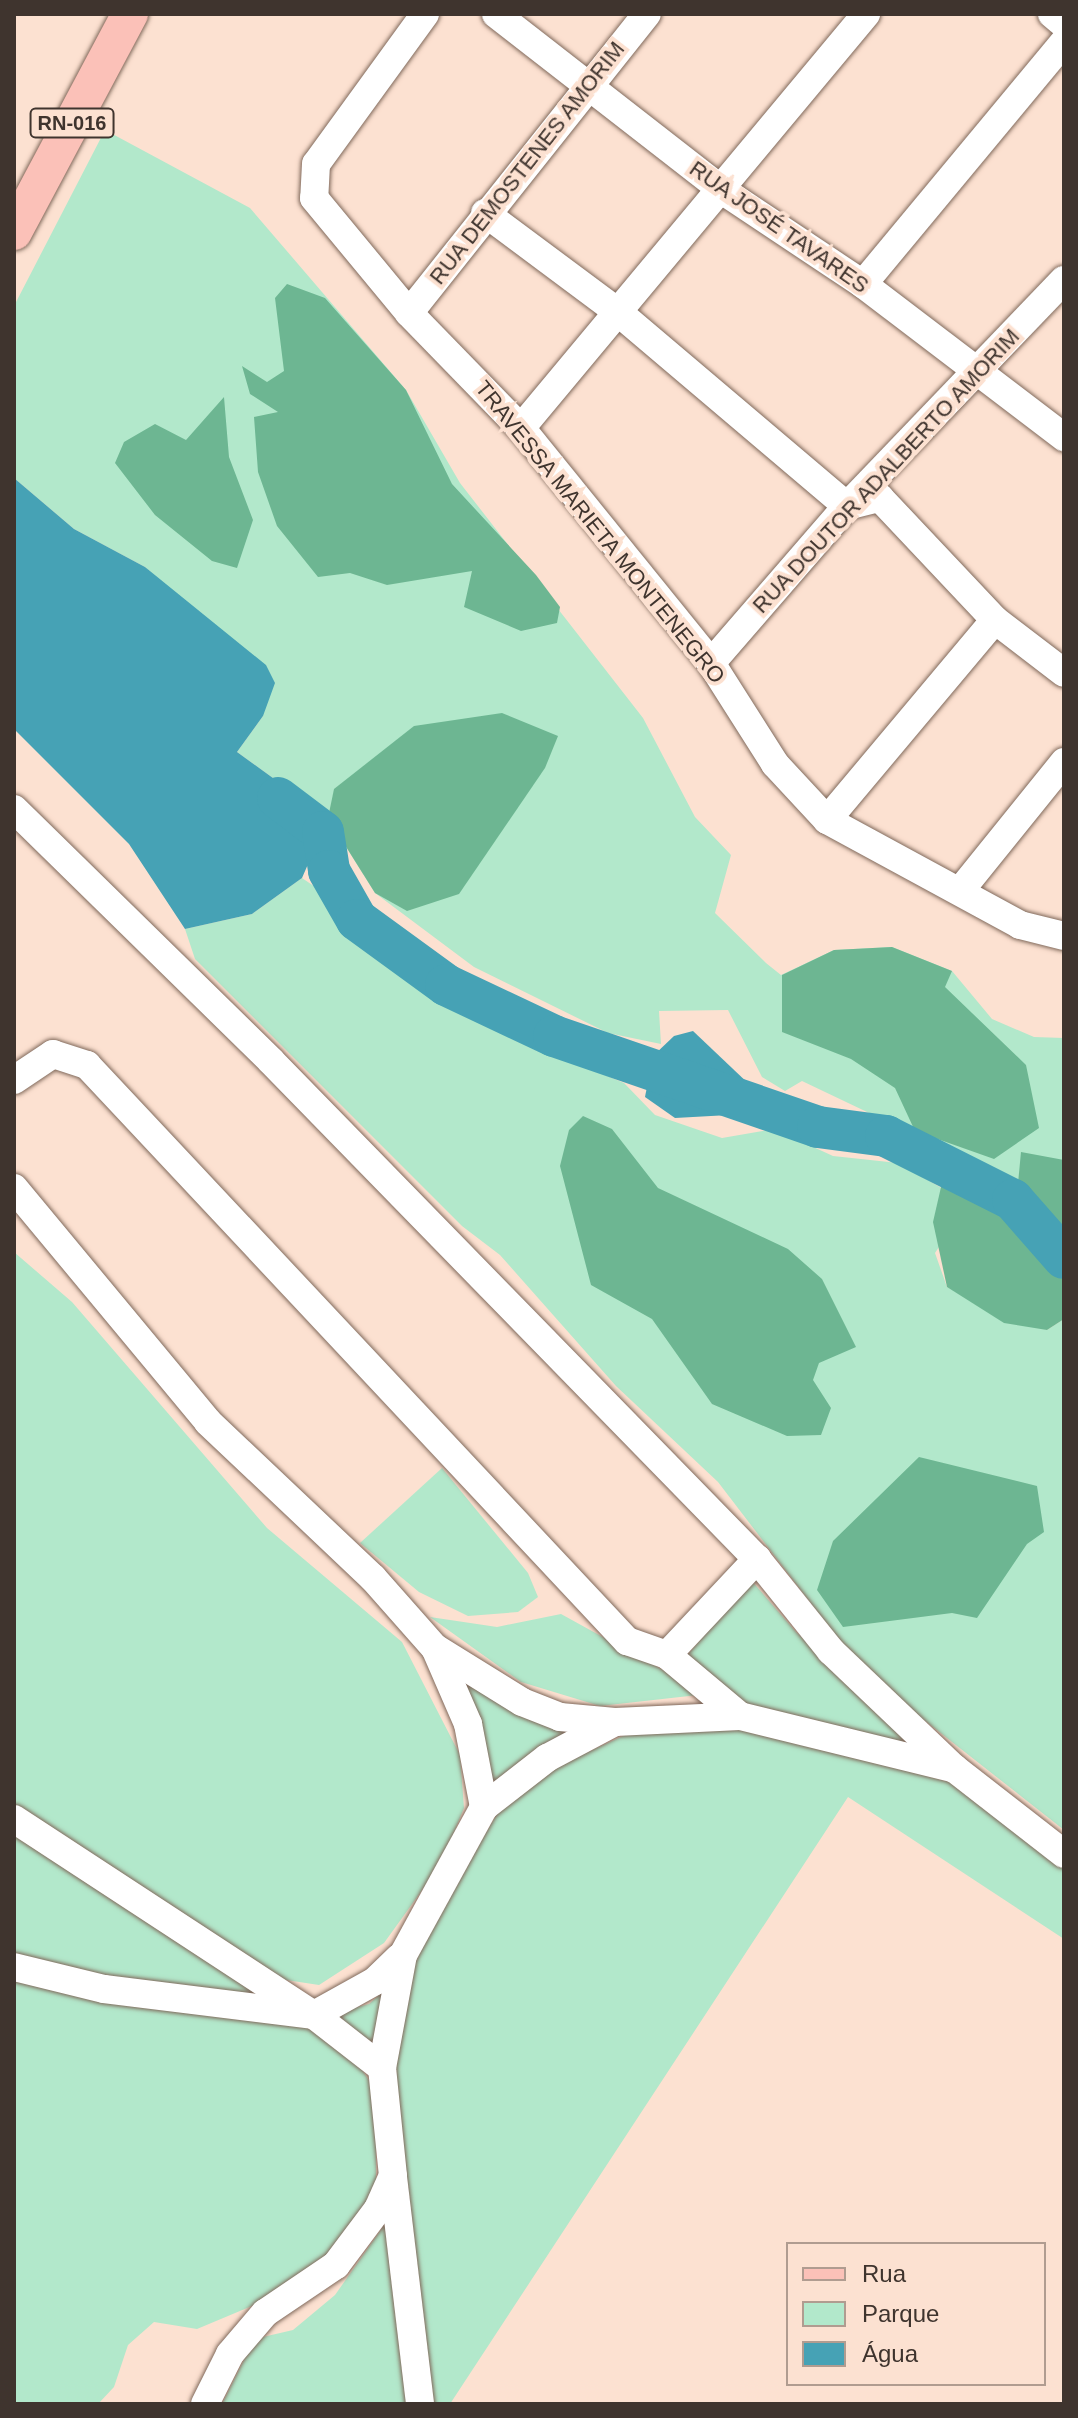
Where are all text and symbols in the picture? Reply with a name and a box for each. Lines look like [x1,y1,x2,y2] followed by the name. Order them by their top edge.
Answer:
[423,35,631,291] street label: RUA DEMOSTENES AMORIM
[28,107,116,139] road number: RN-016
[684,155,874,299] street label: RUA JOSÉ TAVARES
[746,322,1026,620] street label: RUA DOUTOR ADALBERTO AMORIM
[469,374,731,690] street label: TRAVESSA MARIETA MONTENEGRO
[786,2242,1046,2386] legend
[862,2260,906,2287] text: Rua
[862,2300,939,2327] text: Parque
[862,2340,918,2367] text: Água

